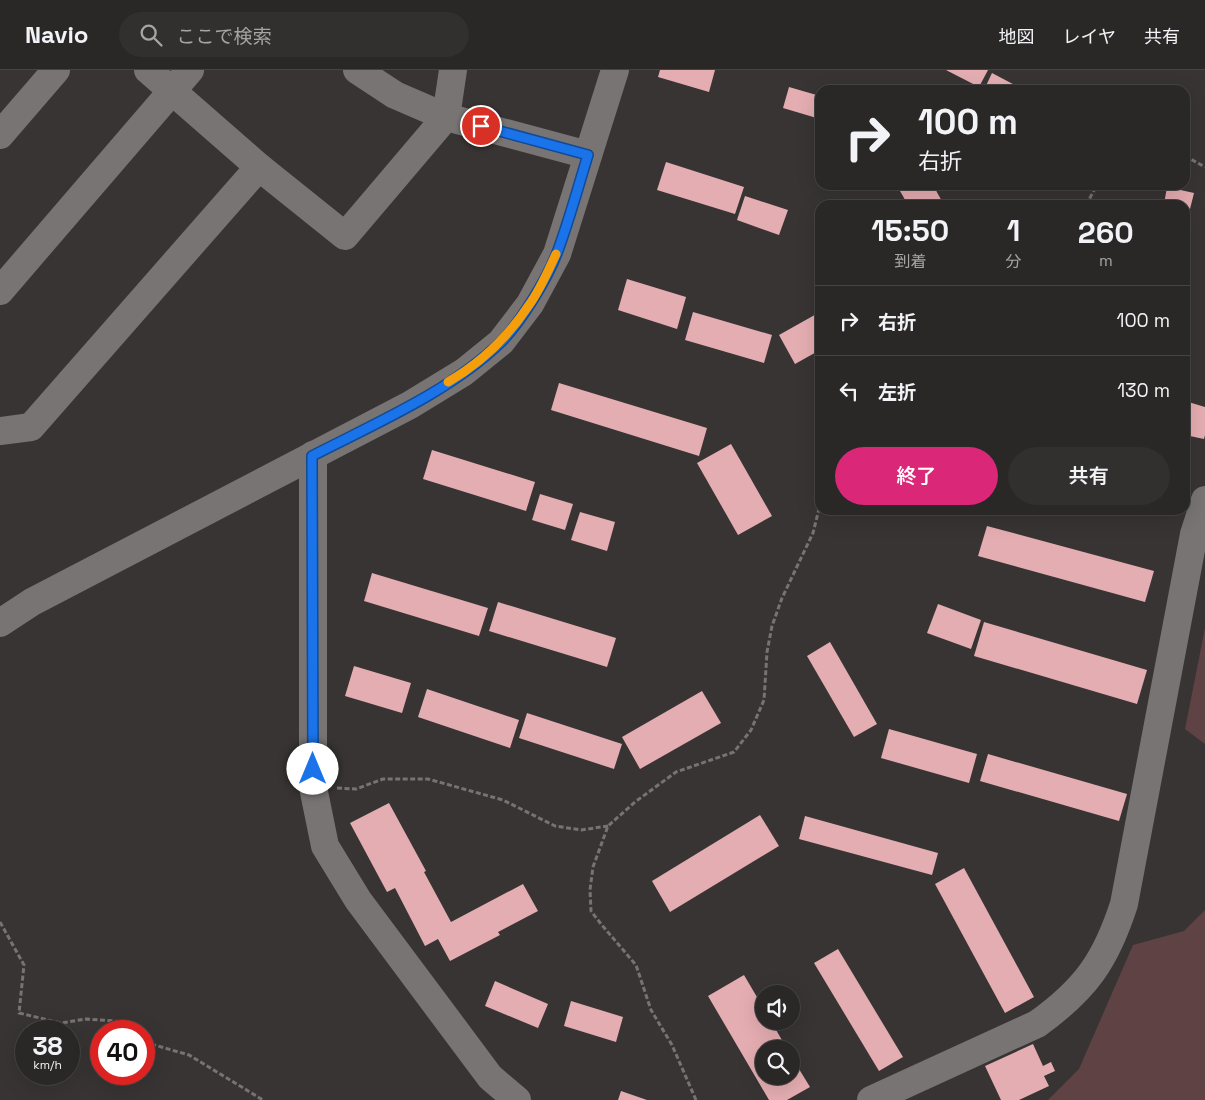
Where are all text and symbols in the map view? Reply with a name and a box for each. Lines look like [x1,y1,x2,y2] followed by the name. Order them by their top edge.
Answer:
[119,12,469,57] search box
[25,19,89,50] text: Navio
[137,21,165,49] icon: search
[177,24,272,49] text: ここで検索
[999,25,1035,48] text: 地図
[1063,25,1116,48] text: レイヤ
[1144,25,1180,48] text: 共有
[918,100,1018,144] text: 100 m
[460,105,502,147] pin
[835,105,900,170] icon: right
[467,112,495,140] icon: arrive
[918,147,962,175] text: 右折
[871,211,949,250] text: 15:50
[1007,211,1020,250] text: 1
[1078,213,1134,252] text: 260
[1099,250,1113,271] text: m
[894,251,926,272] text: 到着
[1006,251,1022,272] text: 分
[835,307,863,335] icon: right
[1116,308,1170,333] text: 100 m
[878,310,916,335] text: 右折
[835,377,863,405] icon: left
[1117,378,1170,403] text: 130 m
[878,380,916,405] text: 左折
[835,447,998,505] button: 終了
[1008,447,1170,505] button: 共有
[286,742,338,794] position arrow
[755,985,800,1085] map controls
[755,985,800,1030] button: sound
[90,1020,155,1085] speed limit sign: 40
[32,1030,63,1062] text: 38
[755,1040,800,1085] button: search
[33,1057,62,1073] text: km/h

